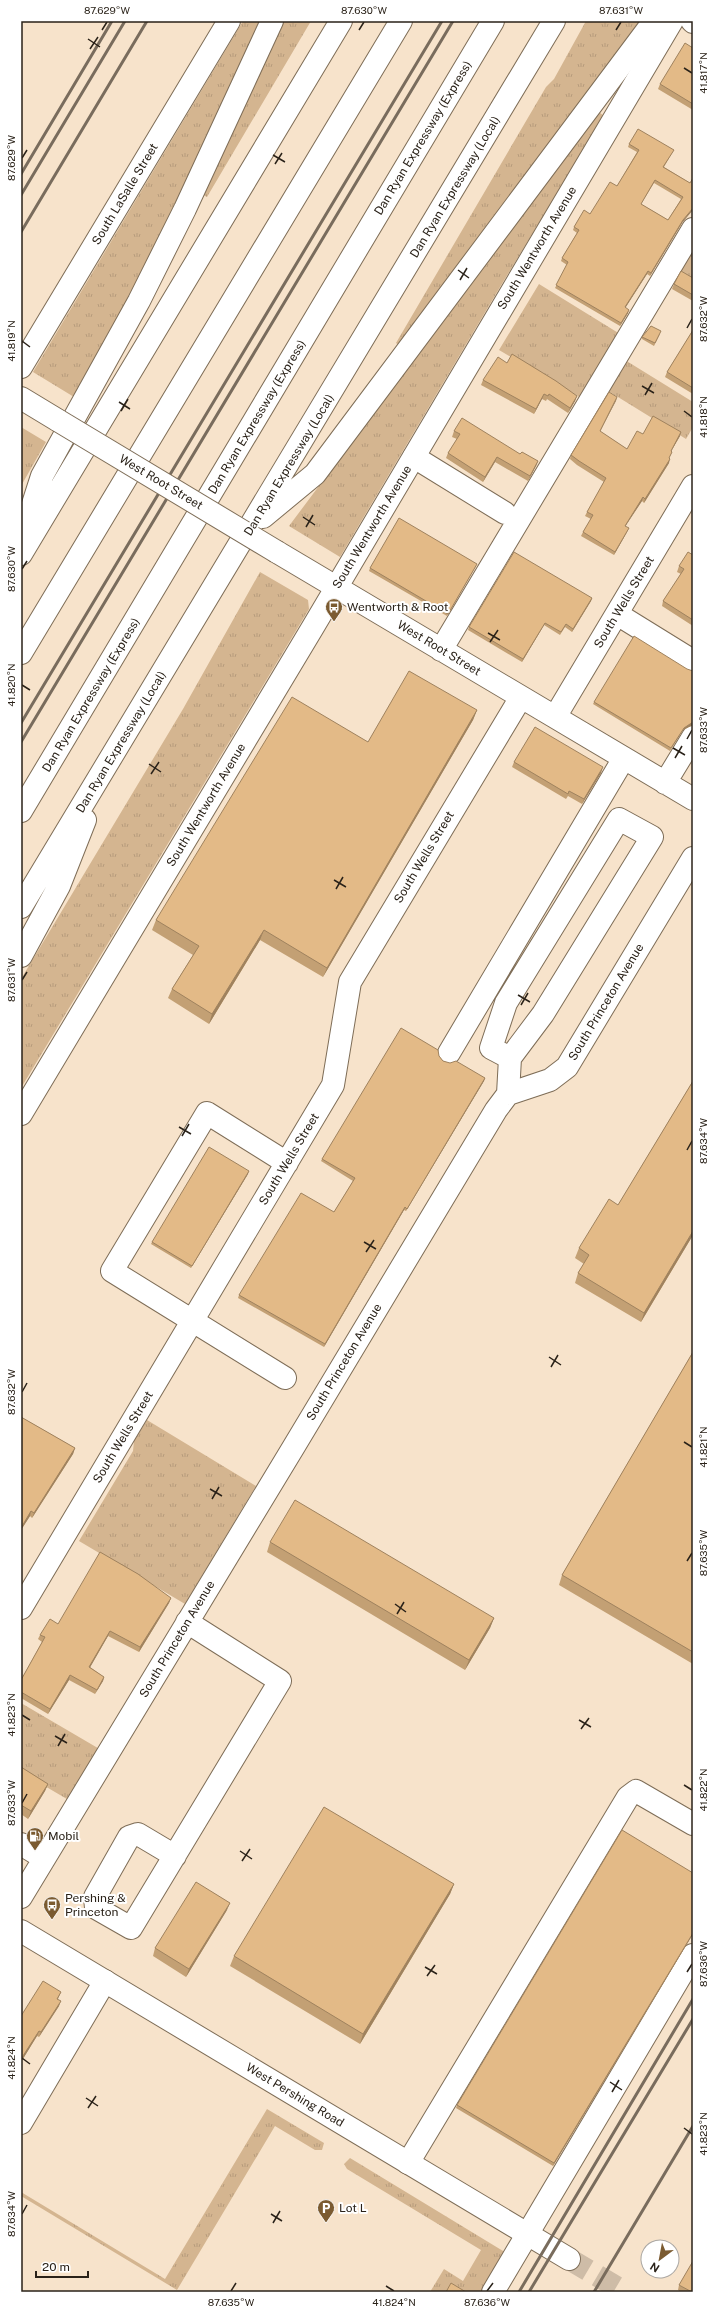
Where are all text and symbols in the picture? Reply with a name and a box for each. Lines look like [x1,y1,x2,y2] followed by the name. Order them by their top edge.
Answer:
[84,4,130,16] text: 87.629°W
[341,4,387,16] text: 87.630°W
[599,4,643,16] text: 87.631°W
[697,52,709,94] text: 41.817°N
[371,58,475,218] street label: Dan Ryan Expressway (Express)
[407,114,503,260] street label: Dan Ryan Expressway (Local)
[5,135,17,181] text: 87.629°W
[89,141,161,247] street label: South LaSalle Street
[495,184,579,312] street label: South Wentworth Avenue
[697,296,709,342] text: 87.632°W
[5,320,17,362] text: 41.819°N
[205,337,309,497] street label: Dan Ryan Expressway (Express)
[241,392,337,538] street label: Dan Ryan Expressway (Local)
[697,396,709,438] text: 41.818°N
[117,452,206,513] street label: West Root Street
[330,463,414,591] street label: South Wentworth Avenue
[5,546,17,592] text: 87.630°W
[591,553,657,650] street label: South Wells Street
[324,597,344,622] bus stop icon: Wentworth & Root
[347,600,449,614] place label: Wentworth & Root
[39,615,143,775] street label: Dan Ryan Expressway (Express)
[395,618,484,679] street label: West Root Street
[5,663,17,707] text: 41.820°N
[73,669,169,815] street label: Dan Ryan Expressway (Local)
[697,706,709,753] text: 87.633°W
[164,741,248,869] street label: South Wentworth Avenue
[391,808,457,905] street label: South Wells Street
[566,941,647,1063] street label: South Princeton Avenue
[5,958,17,1002] text: 87.631°W
[256,1110,322,1207] street label: South Wells Street
[697,1117,709,1164] text: 87.634°W
[304,1301,385,1423] street label: South Princeton Avenue
[5,1369,17,1415] text: 87.632°W
[90,1388,156,1485] street label: South Wells Street
[697,1426,709,1468] text: 41.821°N
[697,1529,709,1576] text: 87.635°W
[137,1578,218,1700] street label: South Princeton Avenue
[5,1693,17,1737] text: 41.823°N
[697,1768,709,1812] text: 41.822°N
[5,1779,17,1826] text: 87.633°W
[25,1826,45,1851] fuel station icon: Mobil
[48,1829,80,1843] place label: Mobil
[65,1891,126,1919] place label: Pershing & Princeton
[42,1895,62,1920] bus stop icon: Pershing & Princeton
[697,1940,709,1987] text: 87.636°W
[5,2036,17,2080] text: 41.824°N
[243,2060,347,2130] street label: West Pershing Road
[697,2112,709,2156] text: 41.823°N
[5,2190,17,2237] text: 87.634°W
[316,2198,336,2223] parking icon: Lot L
[339,2201,367,2215] place label: Lot L
[640,2239,680,2279] north arrow
[36,2253,88,2279] scale bar
[42,2260,70,2274] text: 20 m
[648,2260,662,2275] text: N
[208,2296,255,2308] text: 87.635°W
[372,2296,416,2308] text: 41.824°N
[464,2296,511,2308] text: 87.636°W

